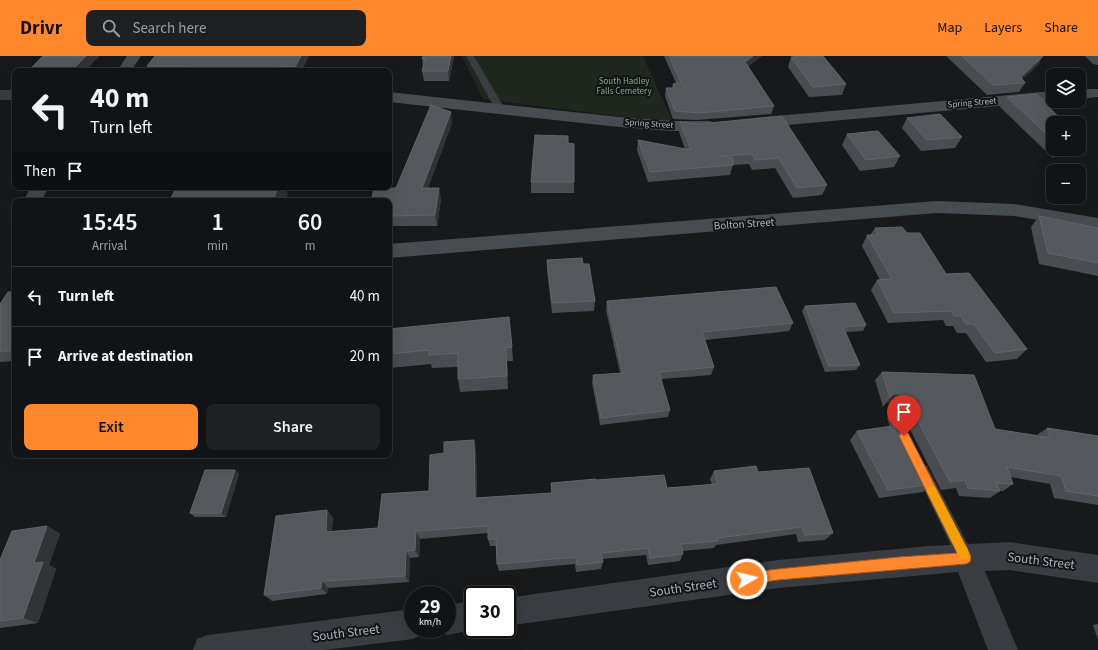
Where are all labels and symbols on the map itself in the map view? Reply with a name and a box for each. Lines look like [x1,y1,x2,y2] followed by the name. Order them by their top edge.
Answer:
[596,75,652,98] park label: South Hadley Falls Cemetery
[947,94,997,112] street label: Spring Street
[624,116,674,132] street label: Spring Street
[713,214,775,234] street label: Bolton Street
[887,395,921,436] pin
[1006,548,1076,574] street label: South Street
[726,558,768,600] position arrow
[648,574,718,602] street label: South Street
[464,586,516,638] speed limit sign: 30
[311,620,381,646] street label: South Street

